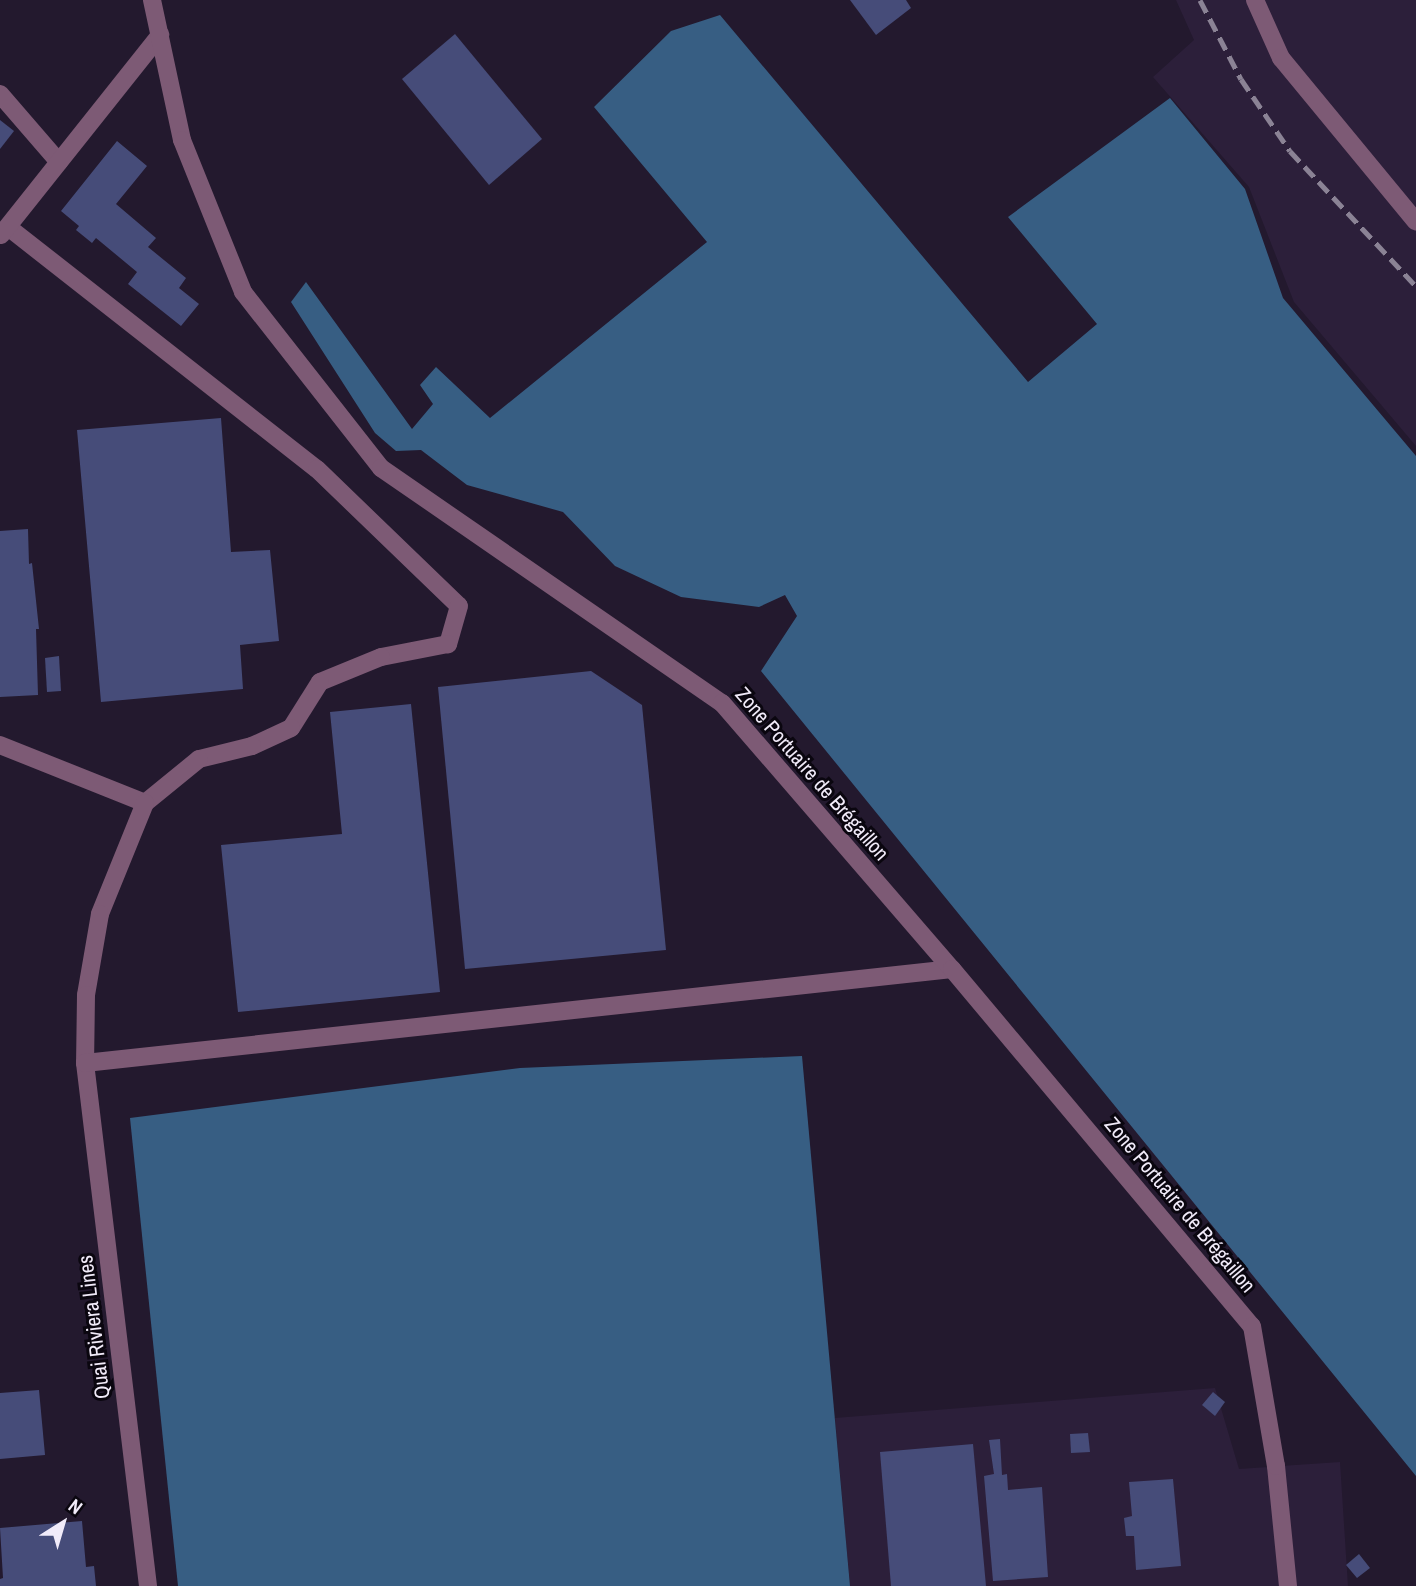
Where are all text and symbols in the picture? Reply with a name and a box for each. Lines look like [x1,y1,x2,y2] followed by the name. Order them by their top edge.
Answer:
[730,682,894,866] street label: Zone Portuaire de Brégaillon
[1099,1112,1261,1298] street label: Zone Portuaire de Brégaillon
[73,1254,115,1400] street label: Quai Riviera Lines
[28,1488,98,1558] north arrow
[63,1492,88,1520] text: N

